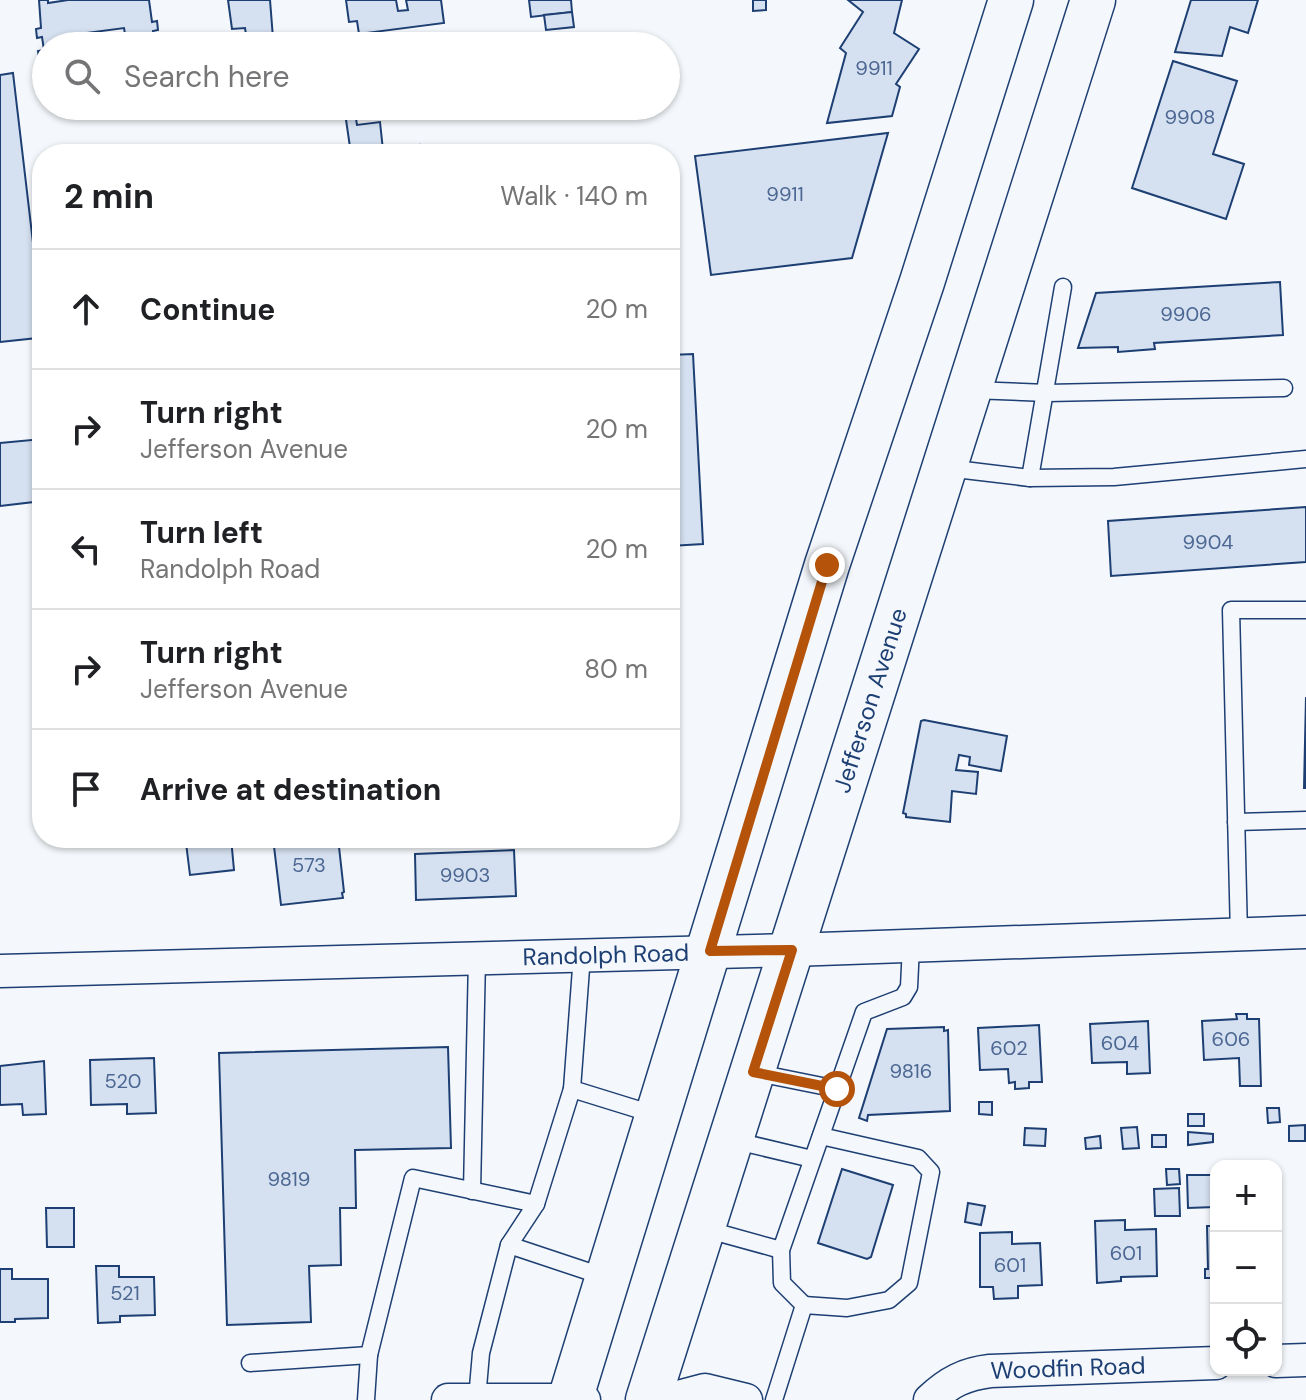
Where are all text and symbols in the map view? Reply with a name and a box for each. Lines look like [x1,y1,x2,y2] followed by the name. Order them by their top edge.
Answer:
[32,32,680,120] search box
[60,54,104,98] icon: search
[855,55,893,81] house number: 9911
[124,57,290,96] text: Search here
[1165,104,1215,130] house number: 9908
[64,174,154,219] text: 2 min
[500,179,648,213] text: Walk · 140 m
[766,181,804,207] house number: 9911
[64,287,108,331] icon: ahead
[140,290,275,329] text: Continue
[585,292,648,326] text: 20 m
[1160,301,1212,327] house number: 9906
[140,393,283,432] text: Turn right
[64,407,108,451] icon: right
[585,412,648,446] text: 20 m
[140,432,348,466] text: Jefferson Avenue
[140,513,263,552] text: Turn left
[64,527,108,571] icon: left
[1183,529,1233,555] house number: 9904
[585,532,648,566] text: 20 m
[809,547,845,583] route end
[140,552,320,586] text: Randolph Road
[826,604,914,797] street label: Jefferson Avenue
[140,633,283,672] text: Turn right
[64,647,108,691] icon: right
[584,652,648,686] text: 80 m
[140,672,348,706] text: Jefferson Avenue
[64,767,108,811] icon: arrive
[140,770,441,809] text: Arrive at destination
[292,852,326,878] house number: 573
[440,862,490,888] house number: 9903
[522,937,689,972] street label: Randolph Road
[1212,1026,1250,1052] house number: 606
[1101,1030,1139,1056] house number: 604
[990,1035,1028,1061] house number: 602
[890,1058,932,1084] house number: 9816
[105,1068,141,1094] house number: 520
[819,1071,855,1107] route start
[1210,1160,1282,1376] map controls
[1210,1160,1282,1232] button: +
[268,1166,310,1192] house number: 9819
[1210,1232,1282,1304] button: −
[1110,1240,1142,1266] house number: 601
[994,1252,1026,1278] house number: 601
[110,1280,140,1306] house number: 521
[1210,1304,1282,1376] button: locate
[990,1350,1146,1386] street label: Woodfin Road

